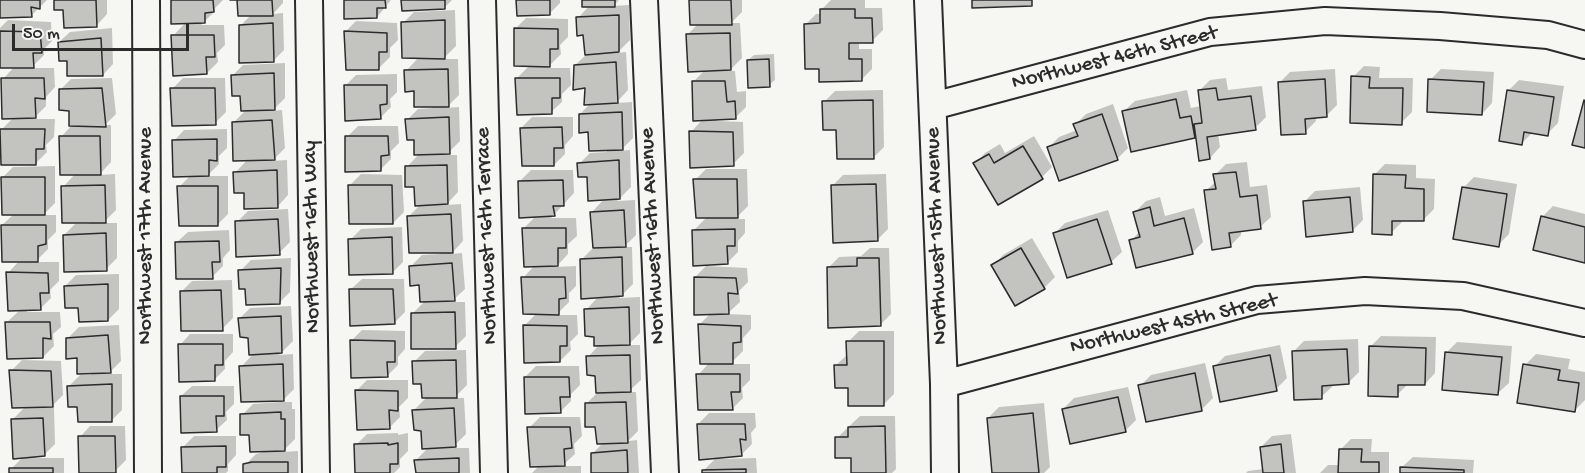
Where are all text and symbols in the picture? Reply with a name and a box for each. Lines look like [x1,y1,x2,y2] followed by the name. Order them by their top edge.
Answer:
[15,12,192,50] scale bar
[1009,21,1221,97] street label: Northwest 46th Street
[23,24,60,45] text: 50 m
[134,127,160,345] street label: Northwest 17th Avenue
[471,127,505,345] street label: Northwest 16th Terrace
[635,127,673,345] street label: Northwest 16th Avenue
[921,127,955,345] street label: Northwest 15th Avenue
[298,140,328,334] street label: Northwest 16th Way
[1068,288,1280,362] street label: Northwest 45th Street

